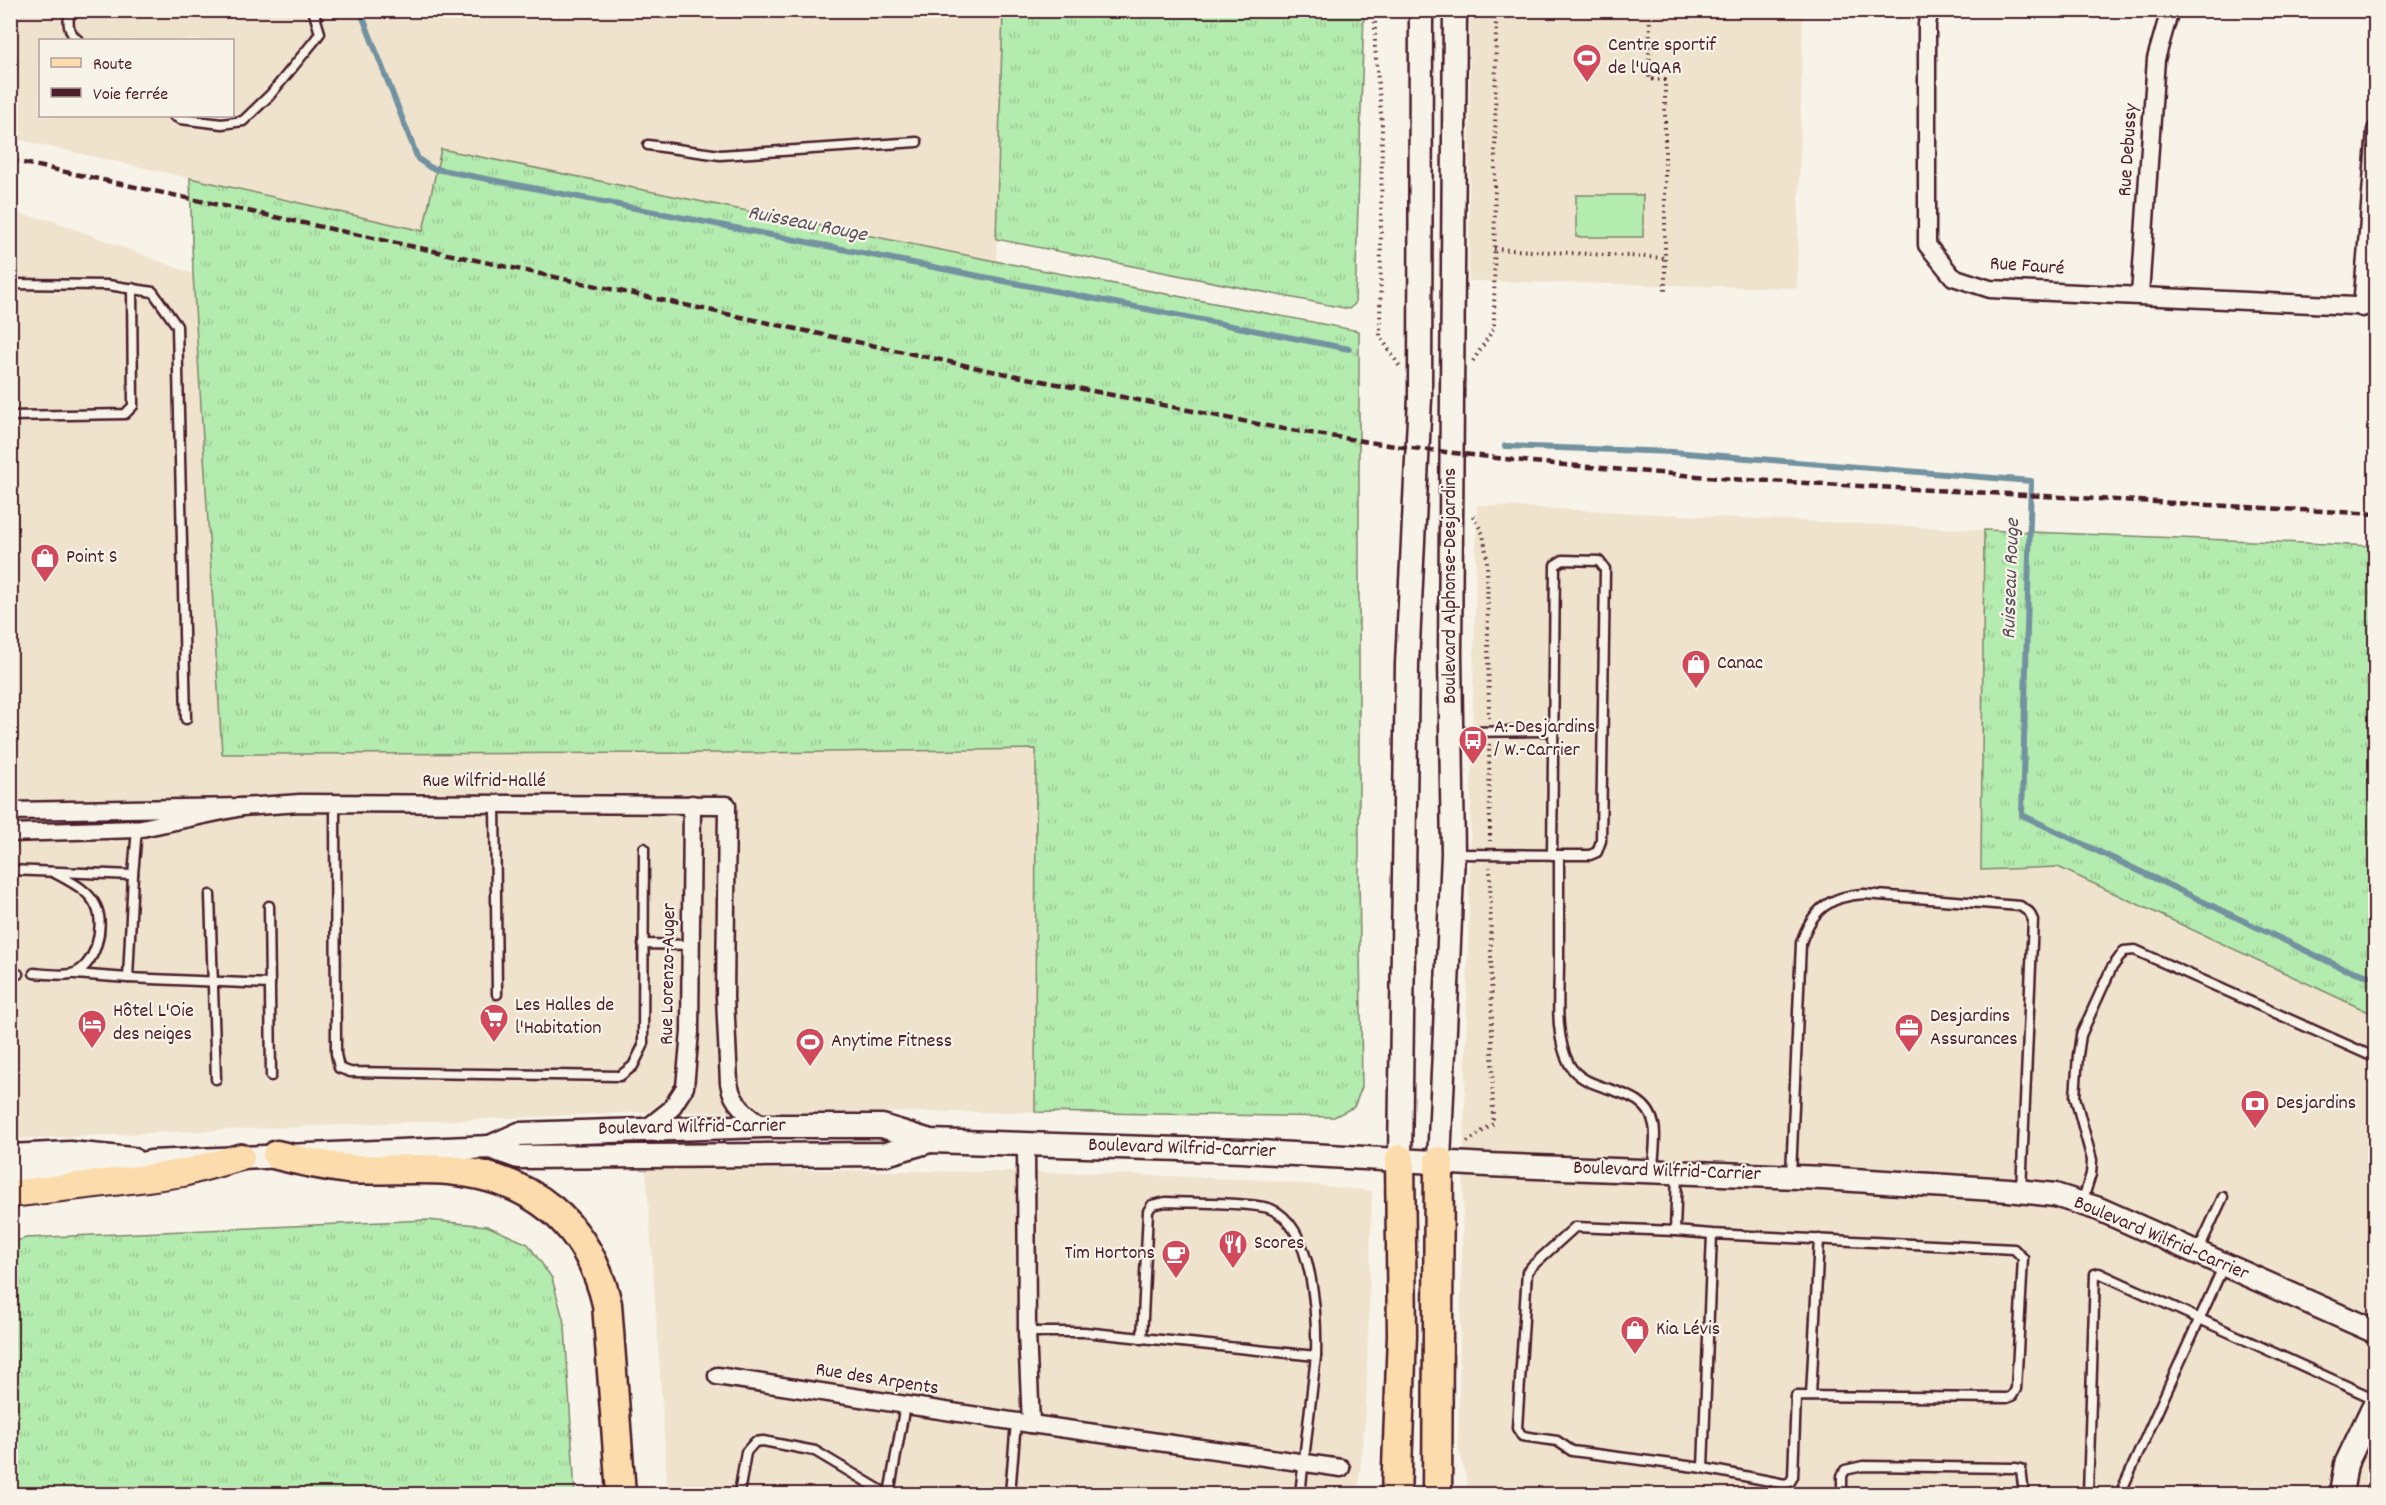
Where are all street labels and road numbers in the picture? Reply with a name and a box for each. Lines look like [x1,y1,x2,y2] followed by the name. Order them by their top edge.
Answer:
[2112,102,2146,197] street label: Rue Debussy
[1989,250,2065,284] street label: Rue Fauré
[1437,468,1465,704] street label: Boulevard Alphonse-Desjardins
[422,768,546,796] street label: Rue Wilfrid-Hallé
[654,902,684,1045] street label: Rue Lorenzo-Auger
[598,1112,787,1144] street label: Boulevard Wilfrid-Carrier
[1088,1132,1277,1166] street label: Boulevard Wilfrid-Carrier
[1573,1155,1762,1189] street label: Boulevard Wilfrid-Carrier
[2069,1189,2253,1289] street label: Boulevard Wilfrid-Carrier
[813,1356,941,1404] street label: Rue des Arpents

